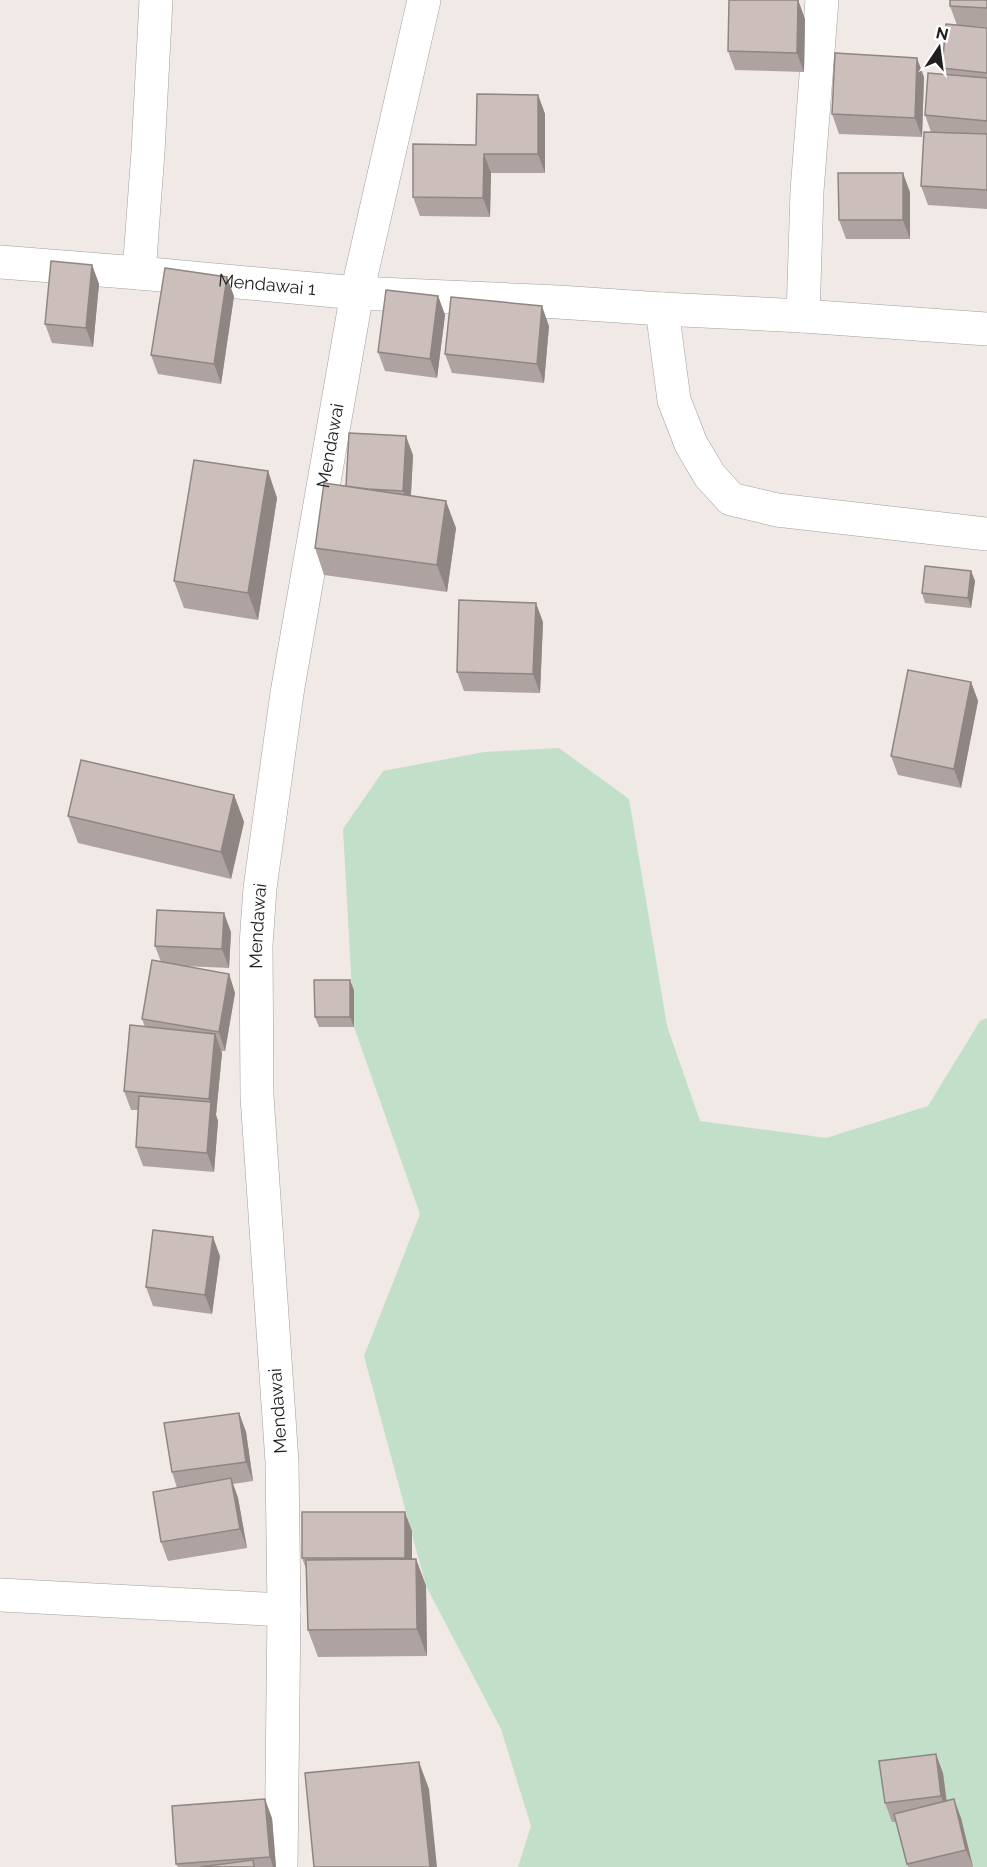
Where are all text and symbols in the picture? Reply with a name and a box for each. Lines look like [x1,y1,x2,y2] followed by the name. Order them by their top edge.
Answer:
[909,18,969,78] north arrow
[934,23,950,45] text: N
[217,269,317,299] street label: Mendawai 1
[312,402,348,490] street label: Mendawai
[245,882,271,969] street label: Mendawai
[264,1368,291,1454] street label: Mendawai

